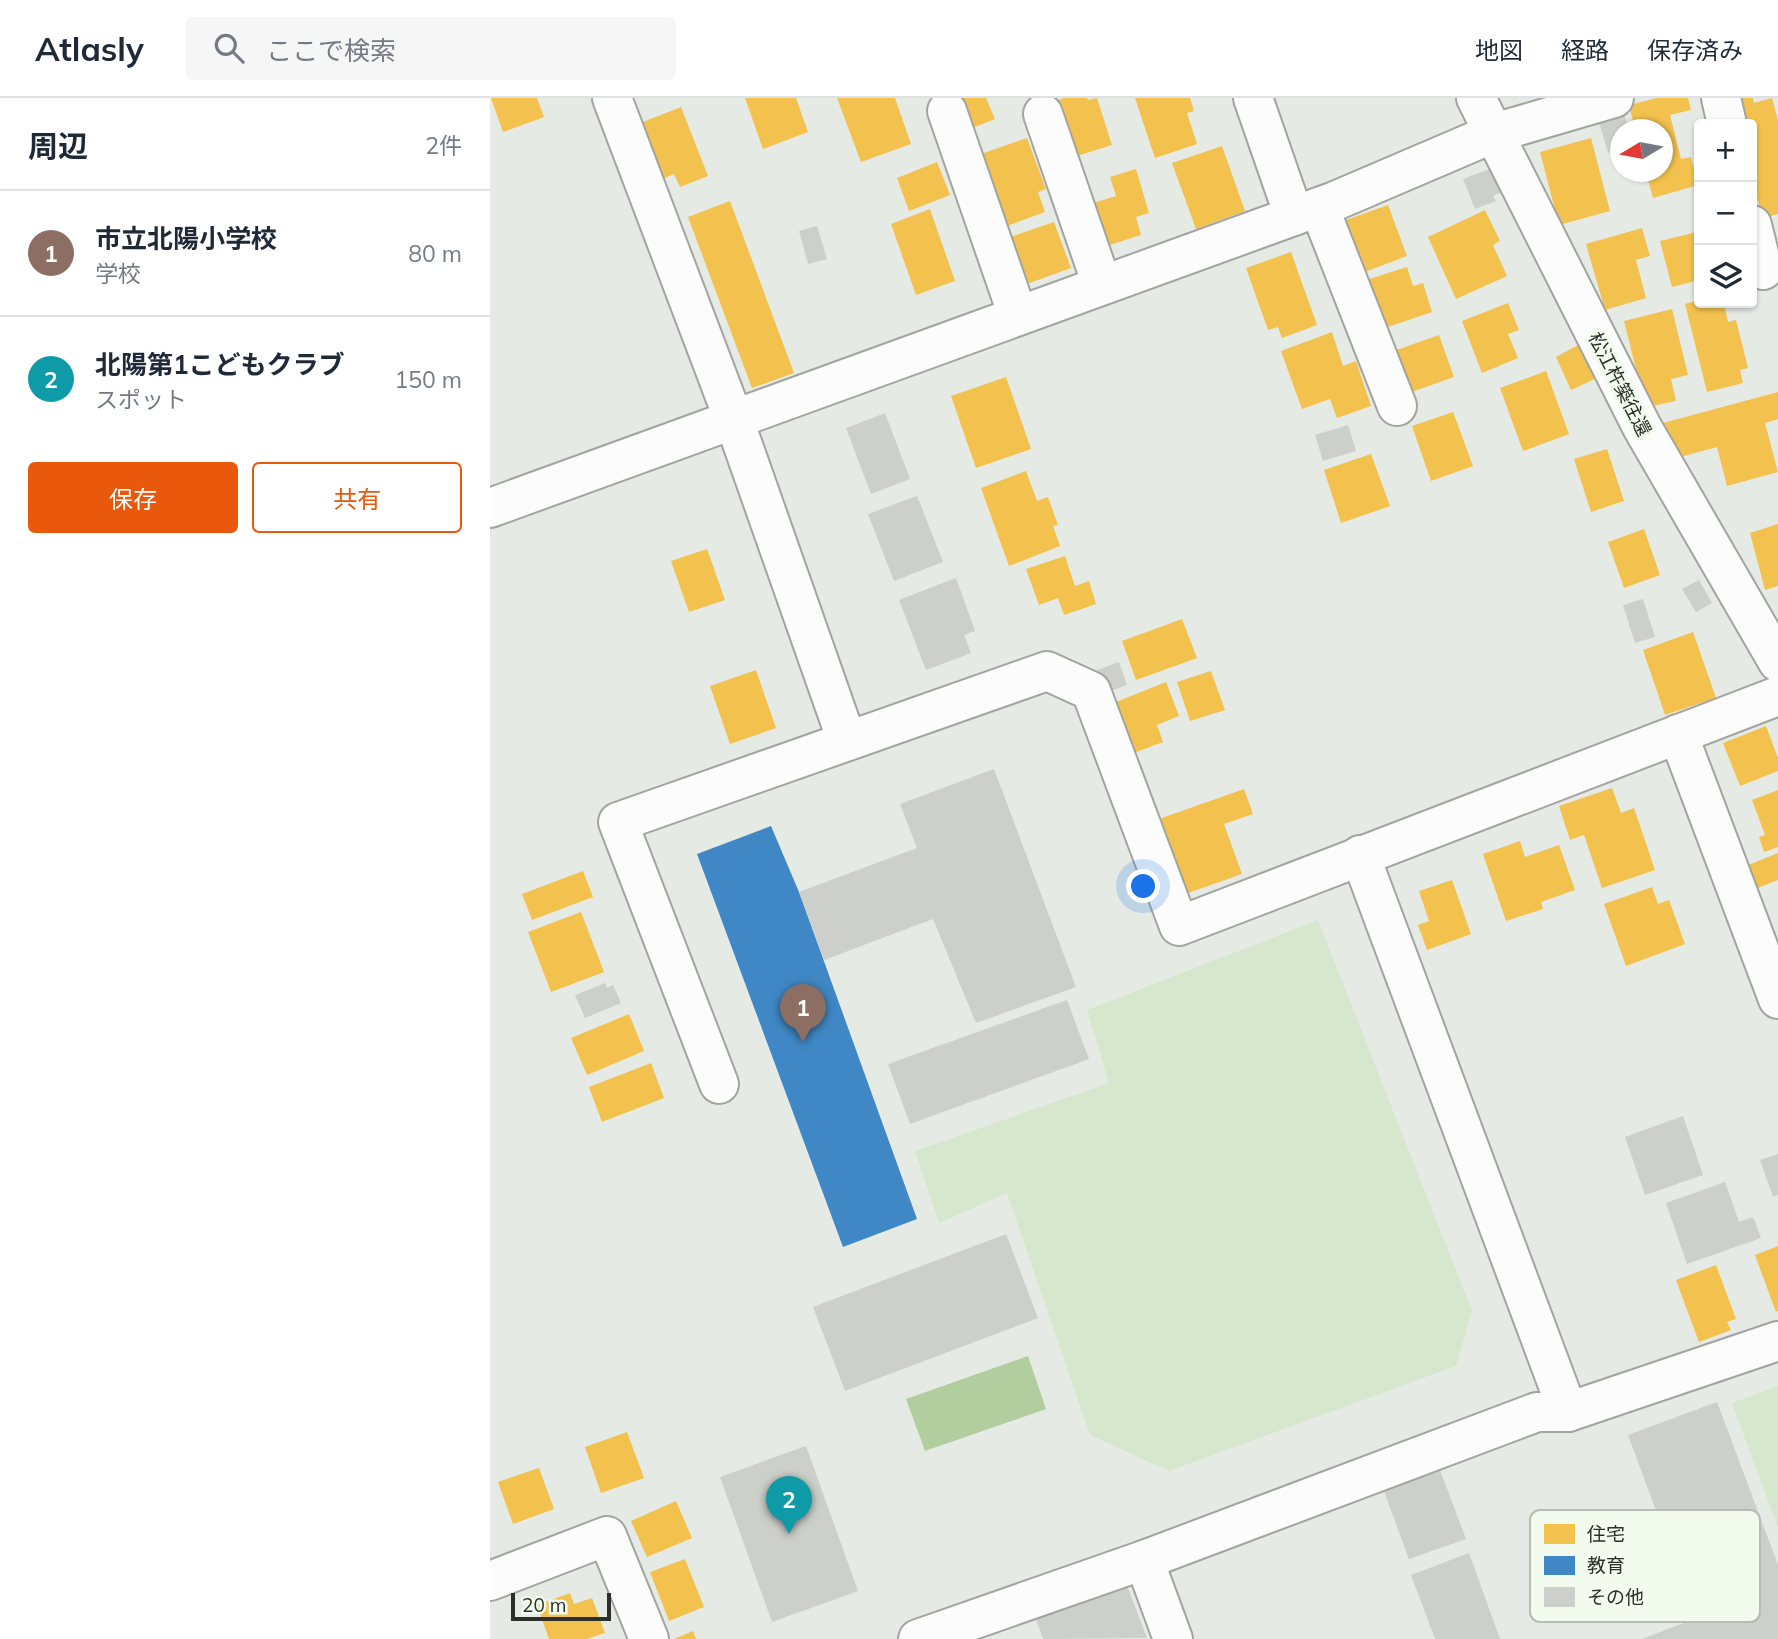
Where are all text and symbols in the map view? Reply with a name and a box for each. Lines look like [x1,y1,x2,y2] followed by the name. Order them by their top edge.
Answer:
[186,17,676,80] search box
[35,28,144,69] text: Atlasly
[210,29,248,67] icon: search
[266,34,396,67] text: ここで検索
[1475,35,1523,65] text: 地図
[1561,35,1609,65] text: 経路
[1647,35,1743,65] text: 保存済み
[1610,119,1673,182] north arrow
[1694,119,1757,308] map controls
[1694,119,1757,182] button: +
[28,127,88,165] text: 周辺
[425,131,462,160] text: 2件
[1694,182,1757,245] button: −
[95,222,277,255] text: 市立北陽小学校
[44,239,58,268] text: 1
[408,239,462,268] text: 80 m
[1694,245,1757,308] button: layers
[95,259,141,288] text: 学校
[1583,328,1657,440] street label: 松江杵築往還
[95,348,345,381] text: 北陽第1こどもクラブ
[44,365,58,394] text: 2
[394,365,462,394] text: 150 m
[95,385,187,414] text: スポット
[28,462,238,533] button: 保存
[252,462,462,533] button: 共有
[1126,869,1160,903] your location
[780,984,826,1042] pin: 1
[766,1476,812,1534] pin: 2
[1530,1510,1760,1622] legend
[1587,1522,1625,1546] text: 住宅
[1587,1553,1625,1577] text: 教育
[1587,1585,1644,1609] text: その他
[511,1590,611,1622] scale bar
[522,1593,566,1617] text: 20 m

